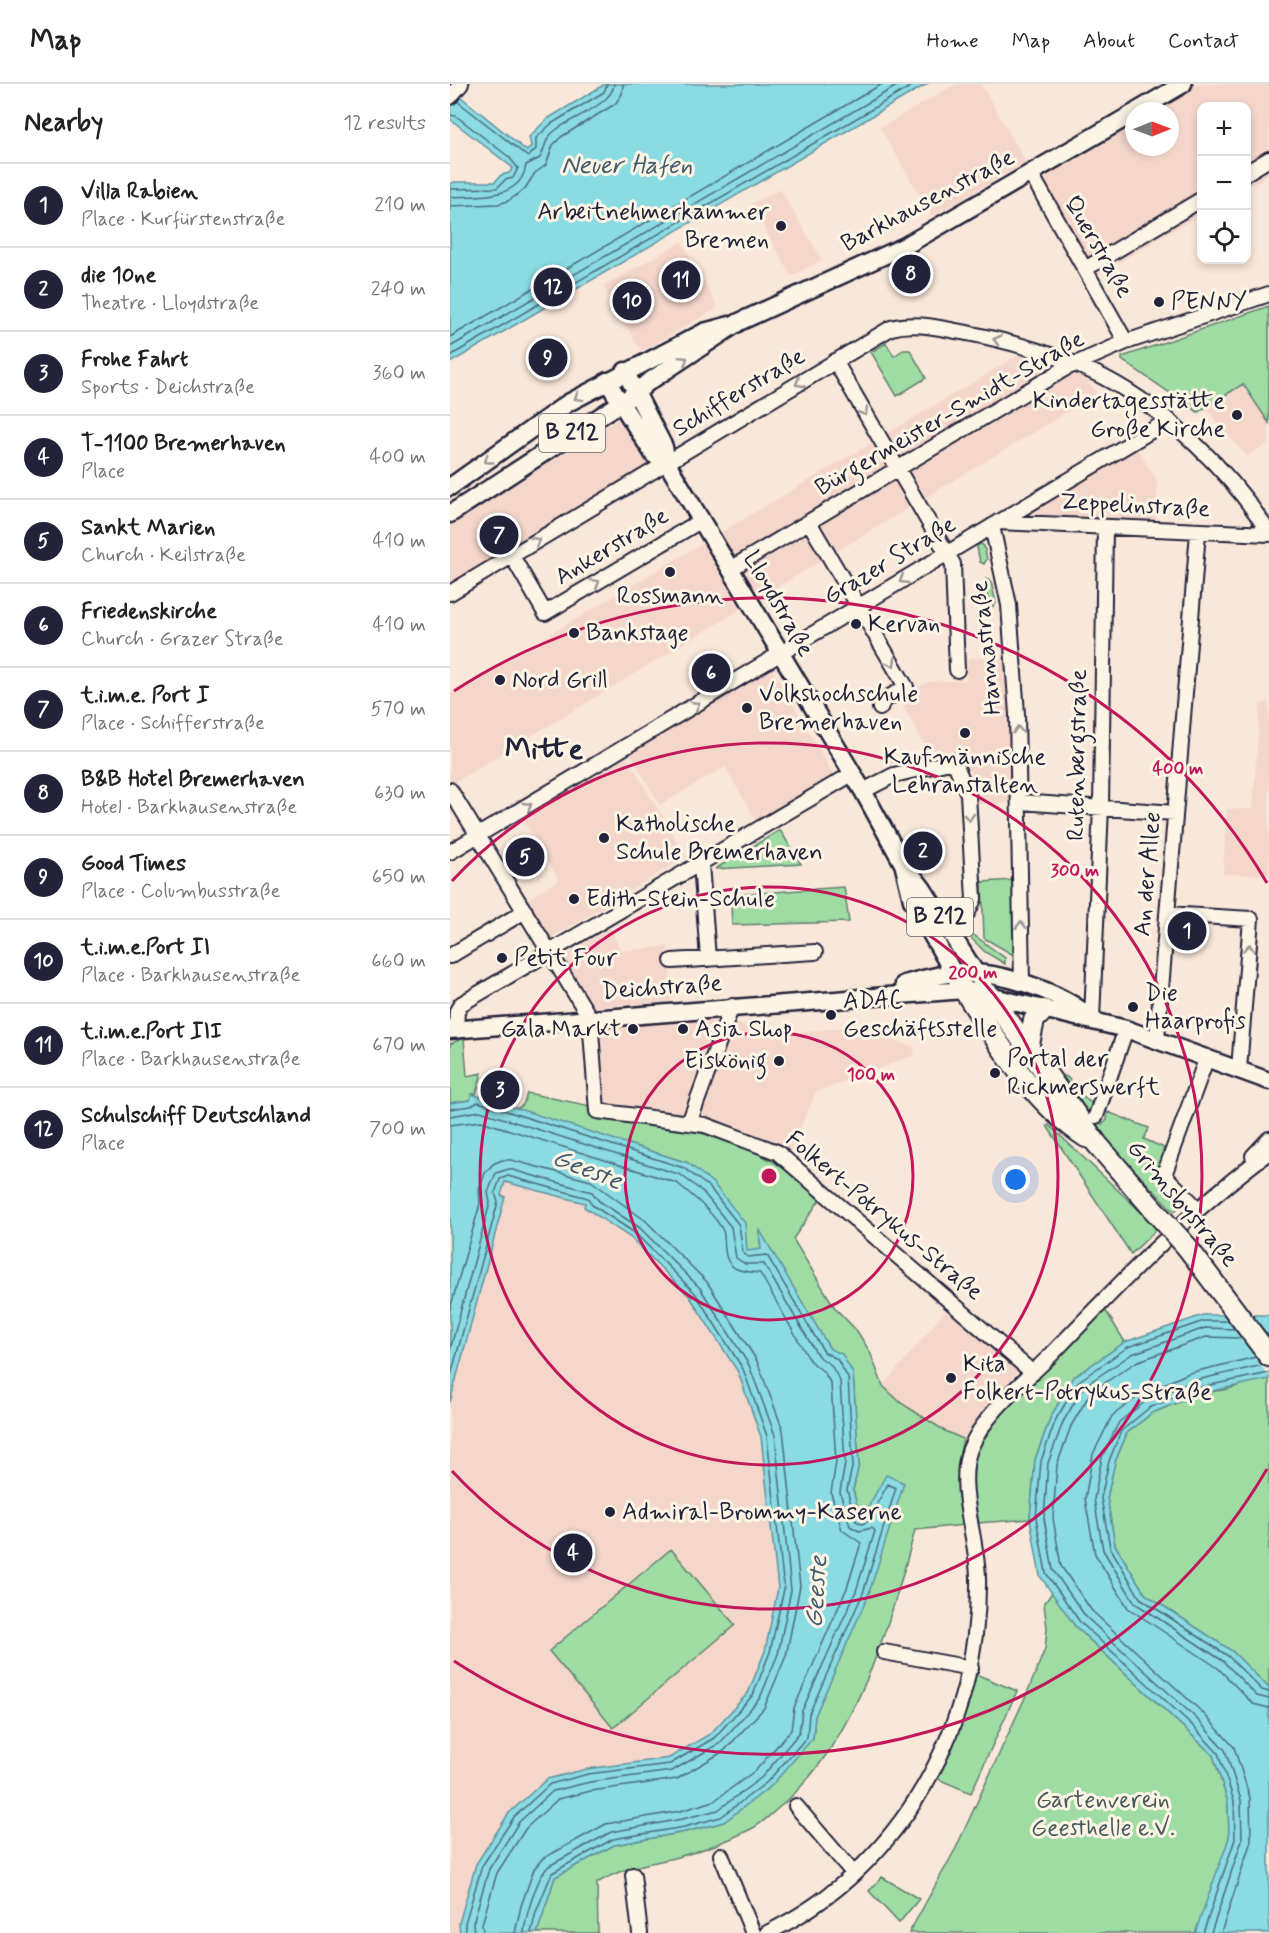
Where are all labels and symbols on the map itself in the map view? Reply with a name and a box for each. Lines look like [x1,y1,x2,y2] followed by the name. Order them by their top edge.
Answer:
[1125,102,1179,156] north arrow
[836,142,1020,260] street label: Barkhausenstraße
[561,149,693,183] water label: Neuer Hafen
[1056,190,1140,304] street label: Querstraße
[537,197,770,256] place label: Arbeitnehmerkammer Bremen
[774,219,788,233] marker: Arbeitnehmerkammer Bremen
[892,252,930,297] pin: 8
[662,258,700,302] pin: 11
[534,264,572,310] pin: 12
[612,278,651,324] pin: 10
[1171,287,1247,318] place label: PENNY
[1152,295,1166,309] marker: PENNY
[810,324,1092,506] street label: Bürgermeister-Smidt-Straße
[993,335,1003,348] one-way arrow
[528,336,568,380] pin: 9
[667,341,811,445] street label: Schifferstraße
[678,355,688,367] one-way arrow
[795,376,805,387] one-way arrow
[1033,386,1225,445] place label: Kindertagesstätte Große Kirche
[574,390,585,402] one-way arrow
[857,406,869,416] one-way arrow
[1230,408,1244,422] marker: Kindertagesstätte Große Kirche
[539,414,605,452] road number: B 212
[483,453,494,464] one-way arrow
[1059,487,1211,525] street label: Zeppelinstraße
[549,501,675,593] street label: Ankerstraße
[818,509,962,613] street label: Grazer Straße
[479,512,518,558] pin: 7
[530,537,540,549] one-way arrow
[735,546,821,663] street label: Lloydstraße
[663,565,677,579] marker: Rossmann
[899,572,909,584] one-way arrow
[590,579,600,591] one-way arrow
[965,579,1009,717] street label: Hannastraße
[617,581,724,612] place label: Rossmann
[868,609,940,640] place label: Kervan
[849,617,863,631] marker: Kervan
[586,618,689,649] place label: Bankstage
[567,626,581,640] marker: Bankstage
[692,650,730,696] pin: 6
[885,657,896,667] one-way arrow
[512,665,608,696] place label: Nord Grill
[1061,669,1098,841] street label: Rutenbergstraße
[493,673,507,687] marker: Nord Grill
[759,679,918,738] place label: Volkshochschule Bremerhaven
[690,701,700,713] one-way arrow
[740,701,754,715] marker: Volkshochschule Bremerhaven
[1011,725,1024,734] one-way arrow
[958,726,972,740] marker: Kaufmännische Lehranstalten
[505,730,584,769] district label: Mitte
[884,742,1046,801] place label: Kaufmännische Lehranstalten
[1153,757,1203,781] text: 400 m
[522,801,532,813] one-way arrow
[616,809,823,868] place label: Katholische Schule Bremerhaven
[1127,810,1169,938] street label: An der Allee
[963,812,976,821] one-way arrow
[904,828,942,873] pin: 2
[597,831,611,845] marker: Katholische Schule Bremerhaven
[506,834,544,880] pin: 5
[1051,859,1099,883] text: 300 m
[586,884,775,915] place label: Edith-Stein-Schule
[567,892,581,906] marker: Edith-Stein-Schule
[907,898,973,936] road number: B 212
[1168,908,1206,954] pin: 1
[1015,920,1027,929] one-way arrow
[514,943,618,974] place label: Petit Four
[1242,943,1255,952] one-way arrow
[495,951,509,965] marker: Petit Four
[948,961,998,985] text: 200 m
[601,968,723,1008] street label: Deichstraße
[1145,978,1246,1037] place label: Die Haarprofis
[843,986,997,1045] place label: ADAC Geschäftsstelle
[1126,1000,1140,1014] marker: Die Haarprofis
[824,1008,838,1022] marker: ADAC Geschäftsstelle
[501,1014,621,1045] place label: Gala Markt
[695,1014,793,1045] place label: Asia Shop
[626,1022,640,1036] marker: Gala Markt
[676,1022,690,1036] marker: Asia Shop
[1007,1044,1160,1103] place label: Portal der Rickmerswerft
[684,1046,767,1080] place label: Eiskönig
[772,1054,786,1068] marker: Eiskönig
[847,1063,895,1087] text: 100 m
[988,1066,1002,1080] marker: Portal der Rickmerswerft
[481,1068,520,1112] pin: 3
[779,1124,989,1308] street label: Folkert-Potrykus-Straße
[1120,1134,1244,1274] street label: Grimsbystraße
[547,1141,628,1199] water label: Geeste
[1001,1165,1030,1194] your location
[759,1166,779,1186] centre of rings
[963,1349,1212,1408] place label: Kita Folkert-Potrykus-Straße
[944,1371,958,1385] marker: Kita Folkert-Potrykus-Straße
[622,1497,902,1528] place label: Admiral-Brommy-Kaserne
[603,1505,617,1519] marker: Admiral-Brommy-Kaserne
[554,1530,592,1576] pin: 4
[798,1553,837,1629] water label: Geeste
[1031,1785,1175,1844] park label: Gartenverein Geesthelle e.V.

